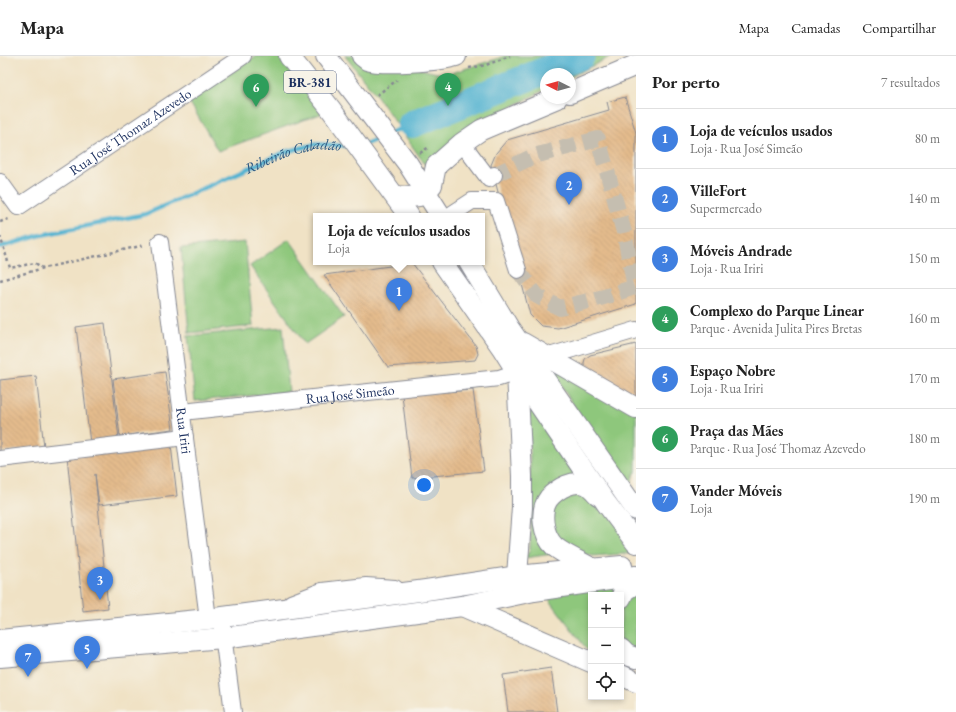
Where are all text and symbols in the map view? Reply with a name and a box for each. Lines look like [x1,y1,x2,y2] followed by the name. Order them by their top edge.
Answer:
[20,15,64,40] text: Mapa
[739,19,769,37] text: Mapa
[791,19,840,37] text: Camadas
[862,19,936,37] text: Compartilhar
[540,68,576,104] north arrow
[284,71,336,93] road number: BR-381
[652,71,720,93] text: Por perto
[435,73,461,106] pin: 4
[243,74,269,107] pin: 6
[881,74,940,91] text: 7 resultados
[66,84,195,179] street label: Rua José Thomaz Azevedo
[690,121,832,140] text: Loja de veículos usados
[662,130,668,147] text: 1
[915,130,940,147] text: 80 m
[241,134,342,178] water label: Ribeirão Caladão
[690,140,803,157] text: Loja · Rua José Simeão
[556,172,582,205] pin: 2
[690,181,746,200] text: VilleFort
[662,190,668,207] text: 2
[909,190,940,207] text: 140 m
[690,200,762,217] text: Supermercado
[313,213,485,265] popup
[328,221,470,240] text: Loja de veículos usados
[328,240,350,257] text: Loja
[690,241,792,260] text: Móveis Andrade
[662,250,668,267] text: 3
[909,250,940,267] text: 150 m
[690,260,763,277] text: Loja · Rua Iriri
[386,278,412,311] pin: 1
[690,301,864,320] text: Complexo do Parque Linear
[662,310,668,327] text: 4
[909,310,940,327] text: 160 m
[690,320,862,337] text: Parque · Avenida Julita Pires Bretas
[690,361,775,380] text: Espaço Nobre
[662,370,668,387] text: 5
[909,370,940,387] text: 170 m
[305,380,395,408] street label: Rua José Simeão
[690,380,763,397] text: Loja · Rua Iriri
[172,406,196,455] street label: Rua Iriri
[690,421,783,440] text: Praça das Mães
[662,430,668,447] text: 6
[909,430,940,447] text: 180 m
[690,440,866,457] text: Parque · Rua José Thomaz Azevedo
[414,475,434,495] your location
[690,481,782,500] text: Vander Móveis
[662,490,668,507] text: 7
[909,490,940,507] text: 190 m
[690,500,712,517] text: Loja
[87,567,113,600] pin: 3
[588,592,624,700] map controls
[588,592,624,628] button: +
[588,628,624,664] button: −
[74,636,100,669] pin: 5
[15,644,41,677] pin: 7
[588,664,624,700] button: locate

